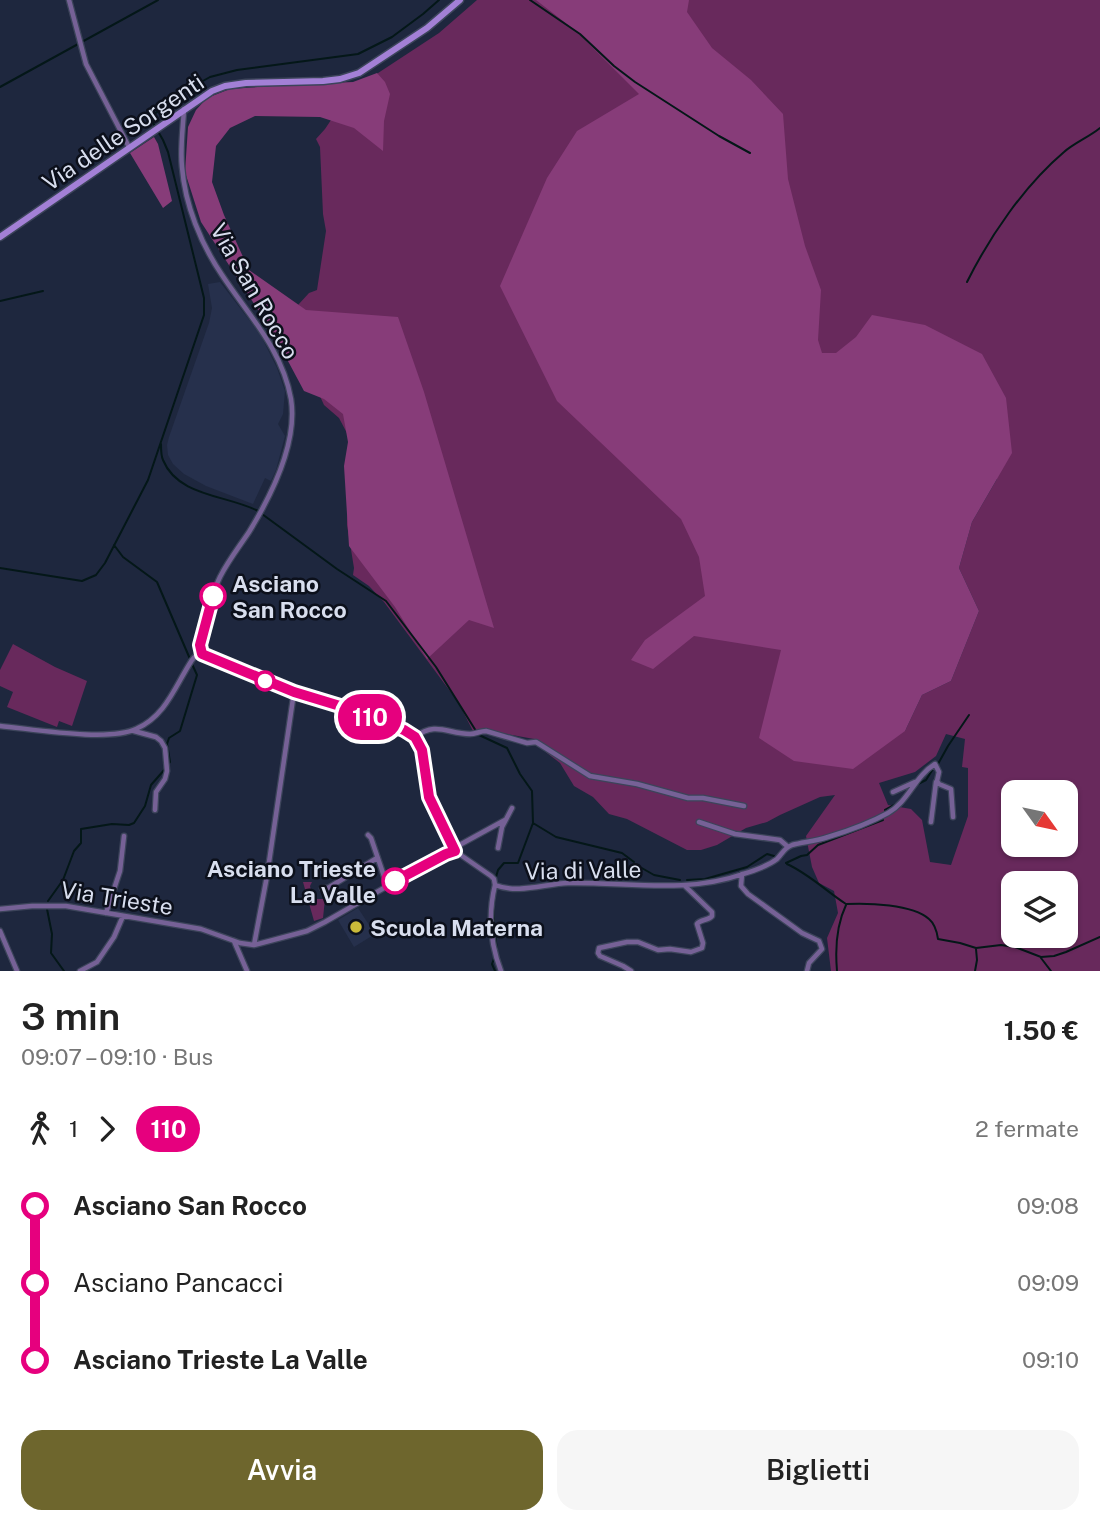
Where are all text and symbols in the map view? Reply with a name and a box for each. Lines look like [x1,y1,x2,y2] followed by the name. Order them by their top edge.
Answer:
[37,68,209,196] street label: Via delle Sorgenti
[205,218,305,364] street label: Via San Rocco
[232,570,347,623] place label: Asciano San Rocco
[200,583,226,609] marker: Asciano San Rocco
[255,671,275,691] unlabelled marker
[330,694,410,740] line badge: 110
[352,703,388,731] text: 110
[1001,780,1078,858] north arrow
[1001,780,1078,948] map controls
[207,855,376,908] place label: Asciano Trieste La Valle
[524,855,642,885] street label: Via di Valle
[382,868,408,894] marker: Asciano Trieste La Valle
[1001,871,1078,948] button: layers
[59,876,175,920] street label: Via Trieste
[370,914,543,941] place label: Scuola Materna
[348,919,364,935] marker: Scuola Materna
[21,994,120,1039] text: 3 min
[1004,1015,1079,1046] text: 1.50 €
[21,1043,213,1070] text: 09:07 – 09:10 · Bus
[21,1110,59,1148] icon: walk
[88,1110,126,1148] icon: forward
[69,1115,78,1142] text: 1
[150,1115,186,1143] text: 110
[975,1115,1079,1142] text: 2 fermate
[73,1190,307,1221] text: Asciano San Rocco
[1017,1192,1079,1219] text: 09:08
[73,1267,283,1298] text: Asciano Pancacci
[1017,1269,1079,1296] text: 09:09
[73,1344,368,1375] text: Asciano Trieste La Valle
[1022,1346,1079,1373] text: 09:10
[21,1430,543,1510] button: Avvia
[557,1430,1079,1510] button: Biglietti

